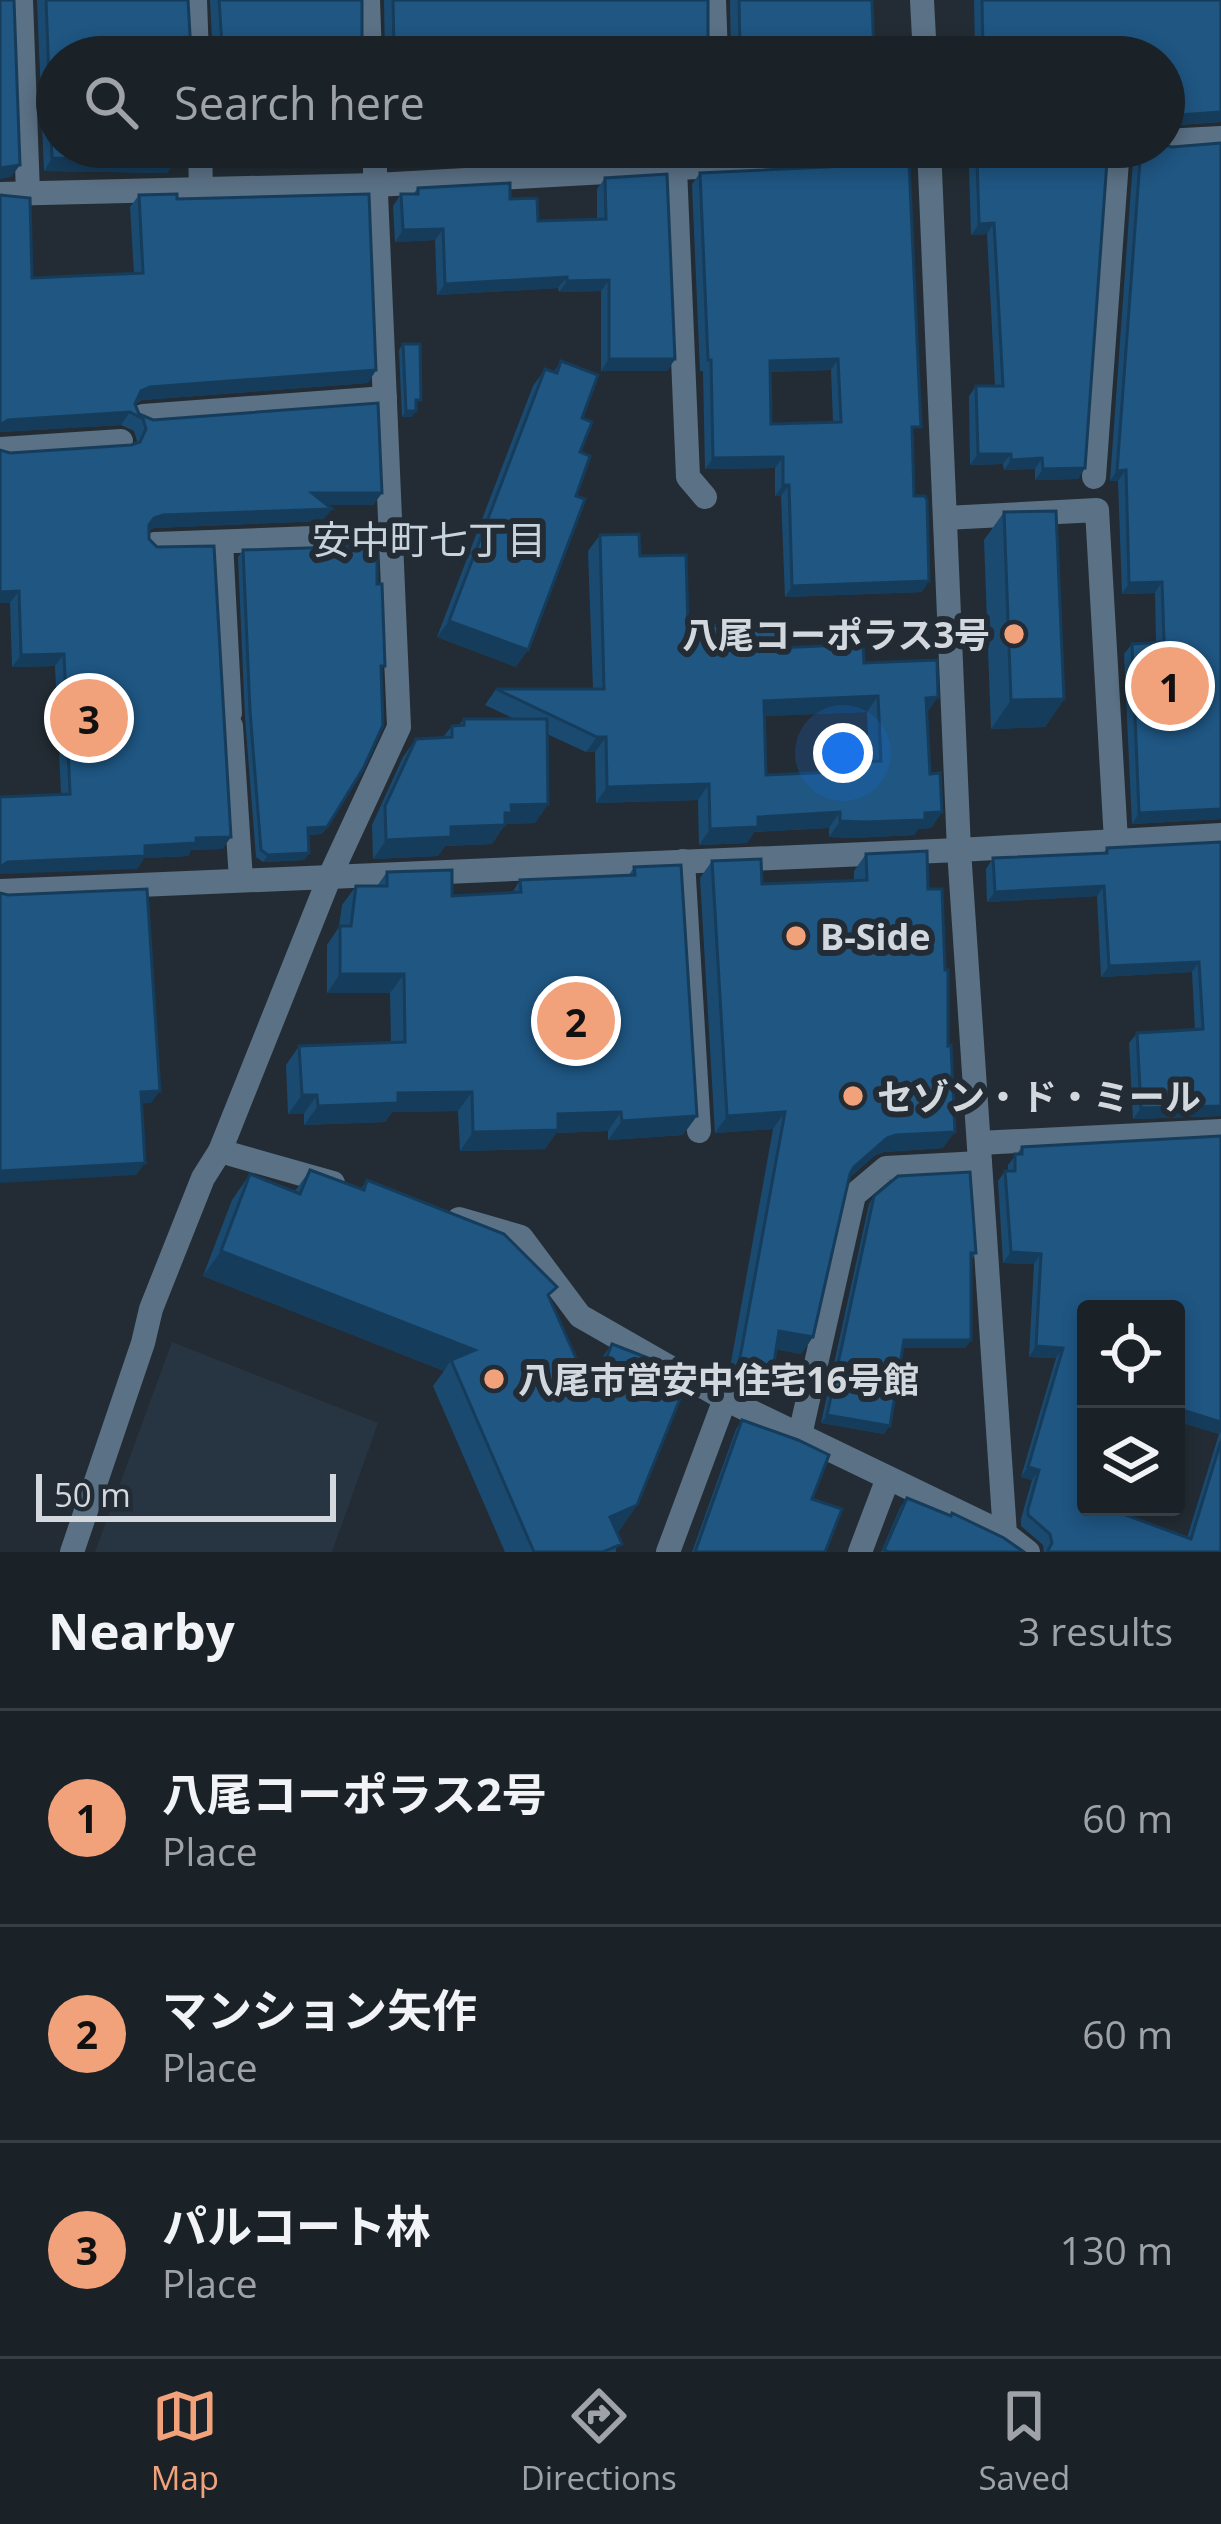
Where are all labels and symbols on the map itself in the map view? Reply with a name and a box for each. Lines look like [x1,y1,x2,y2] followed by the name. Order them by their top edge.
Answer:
[312,512,546,565] district label: 安中町七丁目
[682,610,990,659] place label: 八尾コーポラス3号
[1001,621,1027,647] marker: 八尾コーポラス3号
[1131,641,1209,731] pin: 1
[50,673,128,763] pin: 3
[813,723,873,783] your location
[820,912,931,961] place label: B-Side
[783,923,809,949] marker: B-Side
[537,976,615,1066] pin: 2
[877,1072,1201,1121] place label: セゾン・ド・ミール
[840,1083,866,1109] marker: セゾン・ド・ミール
[518,1355,919,1404] place label: 八尾市営安中住宅16号館
[481,1366,507,1392] marker: 八尾市営安中住宅16号館
[36,1468,336,1521] scale bar

